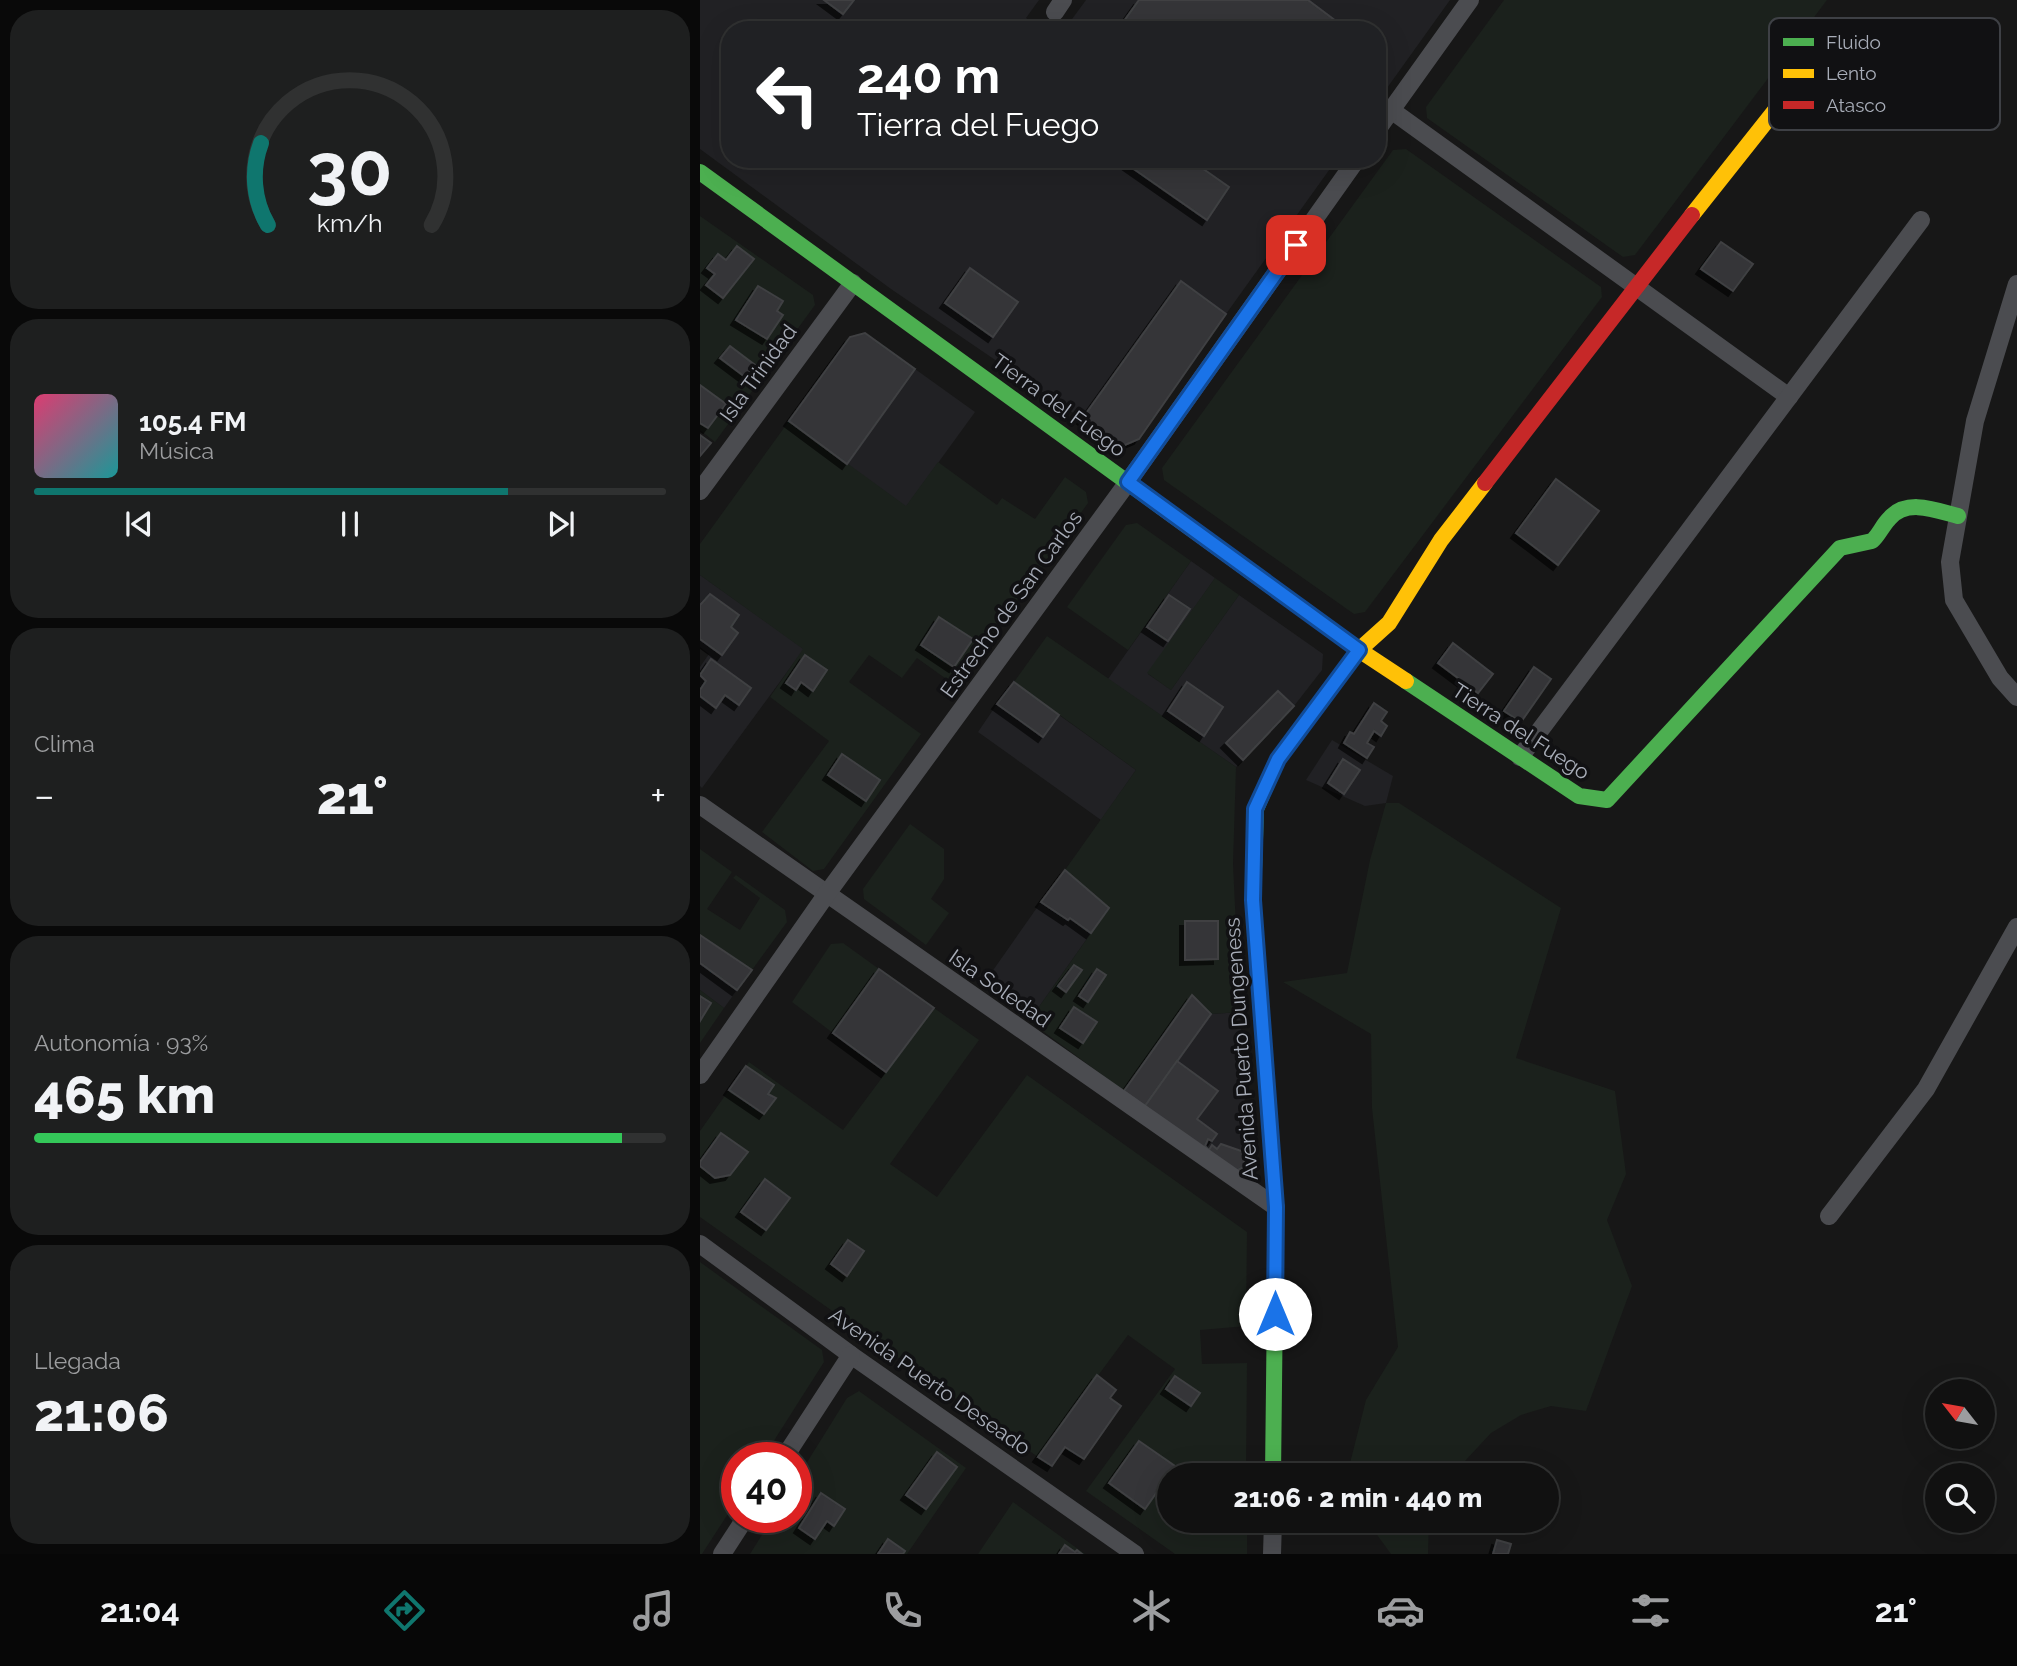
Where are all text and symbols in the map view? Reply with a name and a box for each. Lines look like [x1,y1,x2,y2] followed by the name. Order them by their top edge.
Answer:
[1769,18,2000,130] legend
[1826,31,1881,53] text: Fluido
[857,47,1000,104] text: 240 m
[742,49,833,140] icon: left
[1826,62,1877,84] text: Lento
[1826,94,1886,116] text: Atasco
[857,106,1099,143] text: Tierra del Fuego
[307,128,393,213] text: 30
[317,208,383,238] text: km/h
[1266,215,1326,275] pin
[1277,226,1315,264] icon: arrive
[714,319,802,427] street label: Isla Trinidad
[987,348,1131,462] street label: Tierra del Fuego
[139,407,247,437] text: 105.4 FM
[139,437,214,464] text: Música
[120,505,158,543] icon: previous
[331,505,369,543] icon: pause
[542,505,580,543] icon: next
[935,506,1087,702] street label: Estrecho de San Carlos
[1448,677,1594,785] street label: Tierra del Fuego
[34,730,95,757] text: Clima
[317,765,388,826] text: 21°
[34,773,54,818] text: −
[650,773,666,818] text: +
[1219,917,1263,1181] street label: Avenida Puerto Dungeness
[944,944,1056,1032] street label: Isla Soledad
[34,1029,208,1056] text: Autonomía · 93%
[34,1064,215,1125] text: 465 km
[1238,1277,1312,1351] position arrow
[825,1302,1035,1460] street label: Avenida Puerto Deseado
[34,1347,121,1374] text: Llegada
[1925,1379,1995,1449] north arrow
[1925,1379,1995,1533] map controls
[34,1382,169,1443] text: 21:06
[721,1442,812,1533] speed limit sign: 40
[1925,1463,1995,1533] button: search
[1234,1483,1482,1513] text: 21:06 · 2 min · 440 m
[380,1586,429,1635] icon: directions
[629,1586,678,1635] icon: music
[878,1586,927,1635] icon: phone
[1127,1586,1176,1635] icon: climate
[1376,1586,1425,1635] icon: car
[1626,1586,1675,1635] icon: filters
[100,1592,180,1629] text: 21:04
[1875,1592,1917,1629] text: 21°

